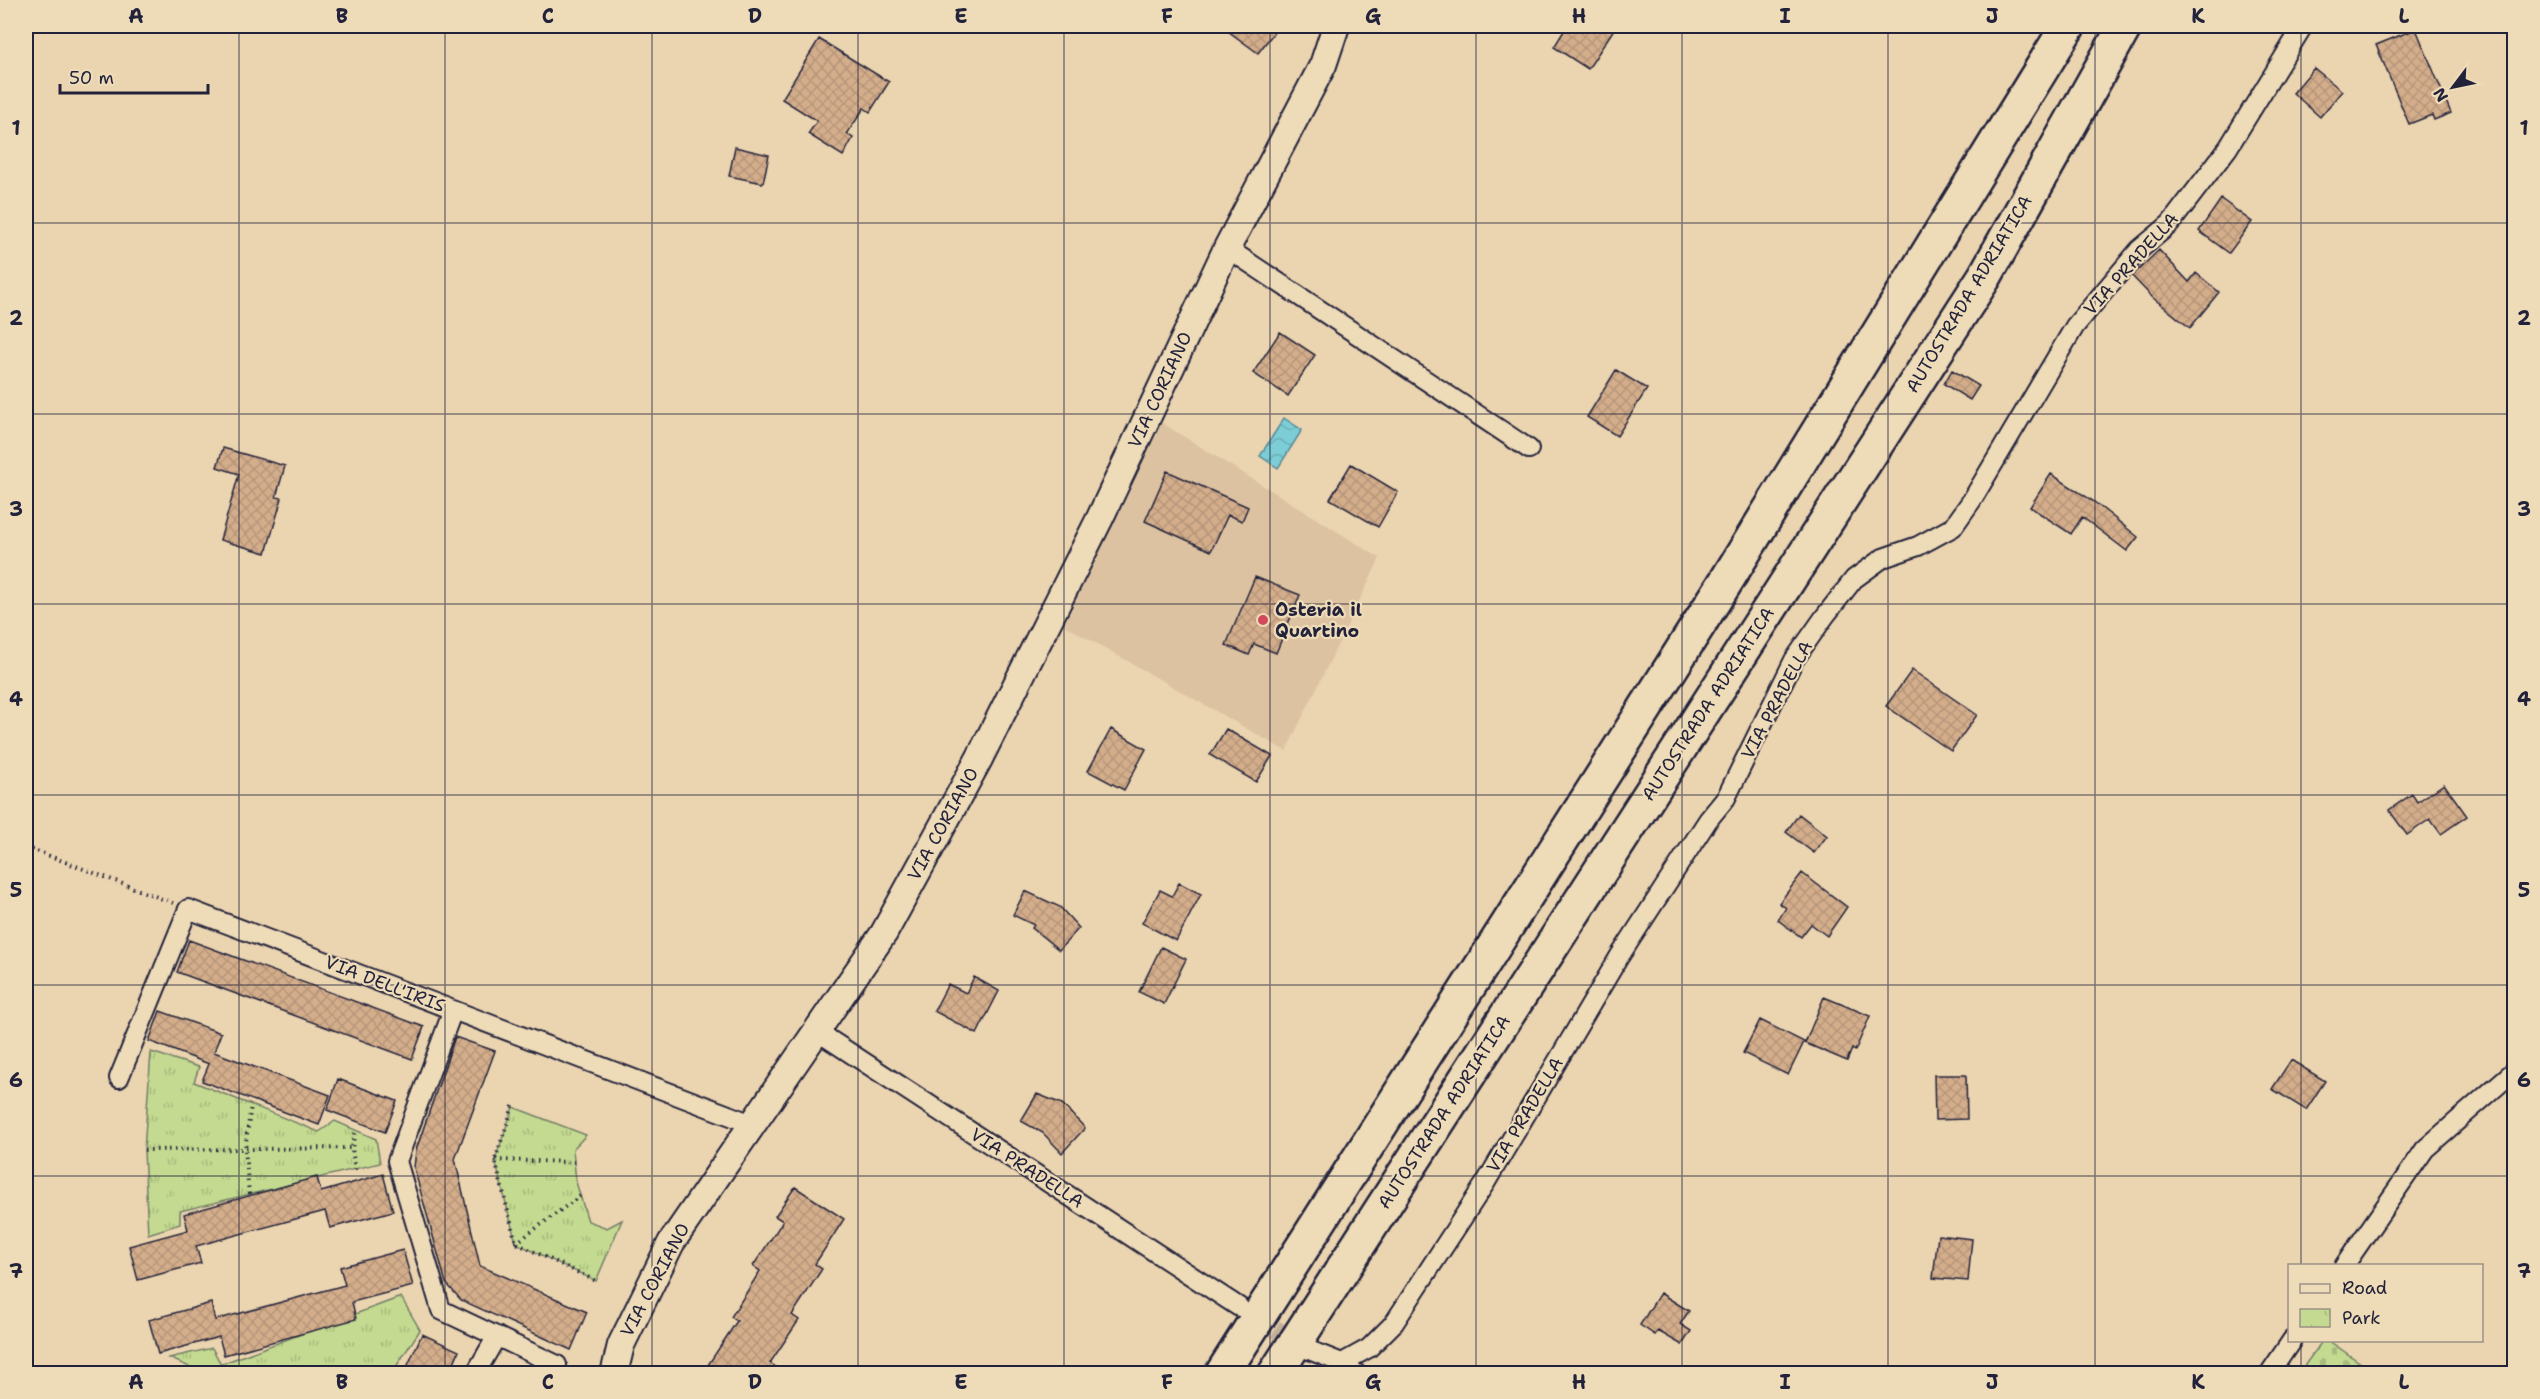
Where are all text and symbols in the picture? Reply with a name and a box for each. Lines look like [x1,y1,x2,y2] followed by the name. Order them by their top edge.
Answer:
[128,3,144,29] text: A
[336,3,348,29] text: B
[542,3,554,29] text: C
[748,3,762,29] text: D
[954,3,968,29] text: E
[1161,3,1173,29] text: F
[1365,3,1381,29] text: G
[1572,3,1586,29] text: H
[1779,3,1791,29] text: I
[1986,3,1999,29] text: J
[2191,3,2205,29] text: K
[2399,3,2410,29] text: L
[60,57,208,95] scale bar
[2423,57,2483,117] north arrow
[69,66,114,90] text: 50 m
[2428,84,2453,106] text: N
[11,115,21,141] text: 1
[2519,115,2529,141] text: 1
[1900,191,2038,397] street label: AUTOSTRADA ADRIATICA
[2078,207,2184,321] street label: VIA PRADELLA
[9,305,23,331] text: 2
[2517,305,2531,331] text: 2
[1123,328,1197,452] street label: VIA CORIANO
[9,496,23,522] text: 3
[2517,496,2531,522] text: 3
[1275,598,1362,643] place label: Osteria il Quartino
[1636,602,1780,806] street label: AUTOSTRADA ADRIATICA
[1256,613,1270,627] marker: Osteria il Quartino
[1736,637,1818,763] street label: VIA PRADELLA
[9,686,23,712] text: 4
[2517,686,2531,712] text: 4
[902,763,984,885] street label: VIA CORIANO
[10,877,22,903] text: 5
[2518,877,2530,903] text: 5
[321,950,449,1018] street label: VIA DELL'IRIS
[1372,1010,1516,1214] street label: AUTOSTRADA ADRIATICA
[1481,1053,1569,1177] street label: VIA PRADELLA
[9,1067,23,1093] text: 6
[2517,1067,2531,1093] text: 6
[966,1122,1088,1214] street label: VIA PRADELLA
[615,1219,695,1341] street label: VIA CORIANO
[9,1258,23,1284] text: 7
[2517,1258,2531,1284] text: 7
[2288,1264,2483,1342] legend
[2342,1276,2387,1300] text: Road
[2342,1306,2381,1330] text: Park
[128,1369,144,1395] text: A
[336,1369,348,1395] text: B
[542,1369,554,1395] text: C
[748,1369,762,1395] text: D
[954,1369,968,1395] text: E
[1161,1369,1173,1395] text: F
[1365,1369,1381,1395] text: G
[1572,1369,1586,1395] text: H
[1779,1369,1791,1395] text: I
[1986,1369,1999,1395] text: J
[2191,1369,2205,1395] text: K
[2399,1369,2410,1395] text: L

